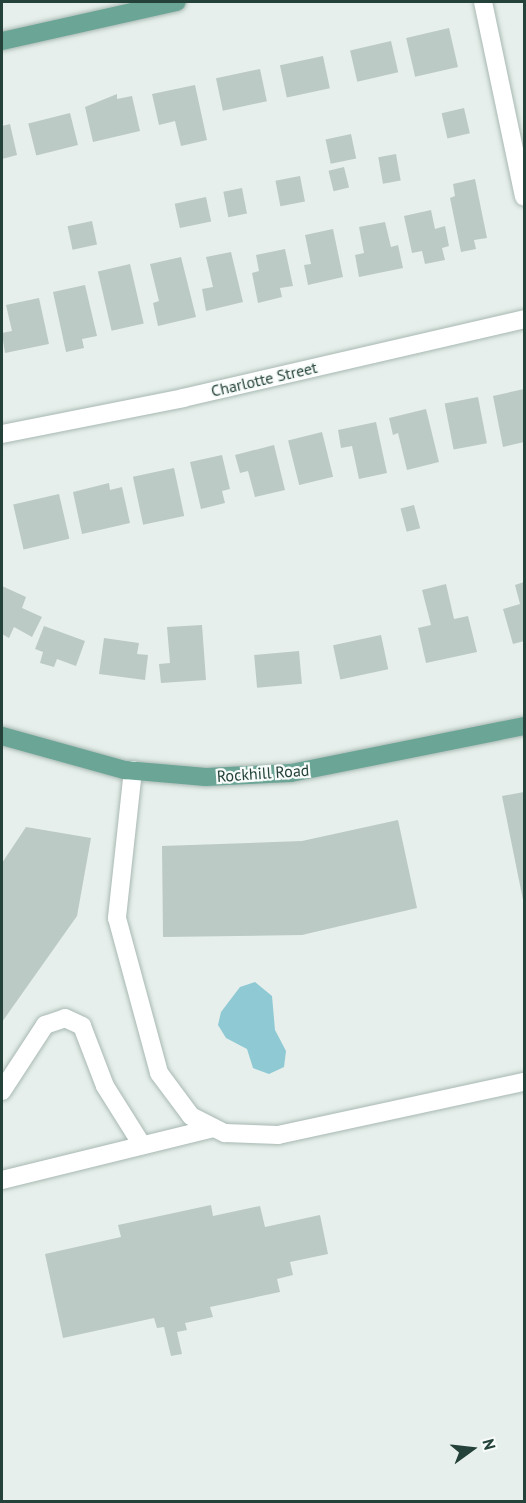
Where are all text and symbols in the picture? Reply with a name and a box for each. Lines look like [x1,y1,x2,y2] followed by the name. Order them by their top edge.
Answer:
[209,357,319,401] street label: Charlotte Street
[216,760,310,786] street label: Rockhill Road
[442,1419,502,1479] north arrow
[478,1437,500,1452] text: N

